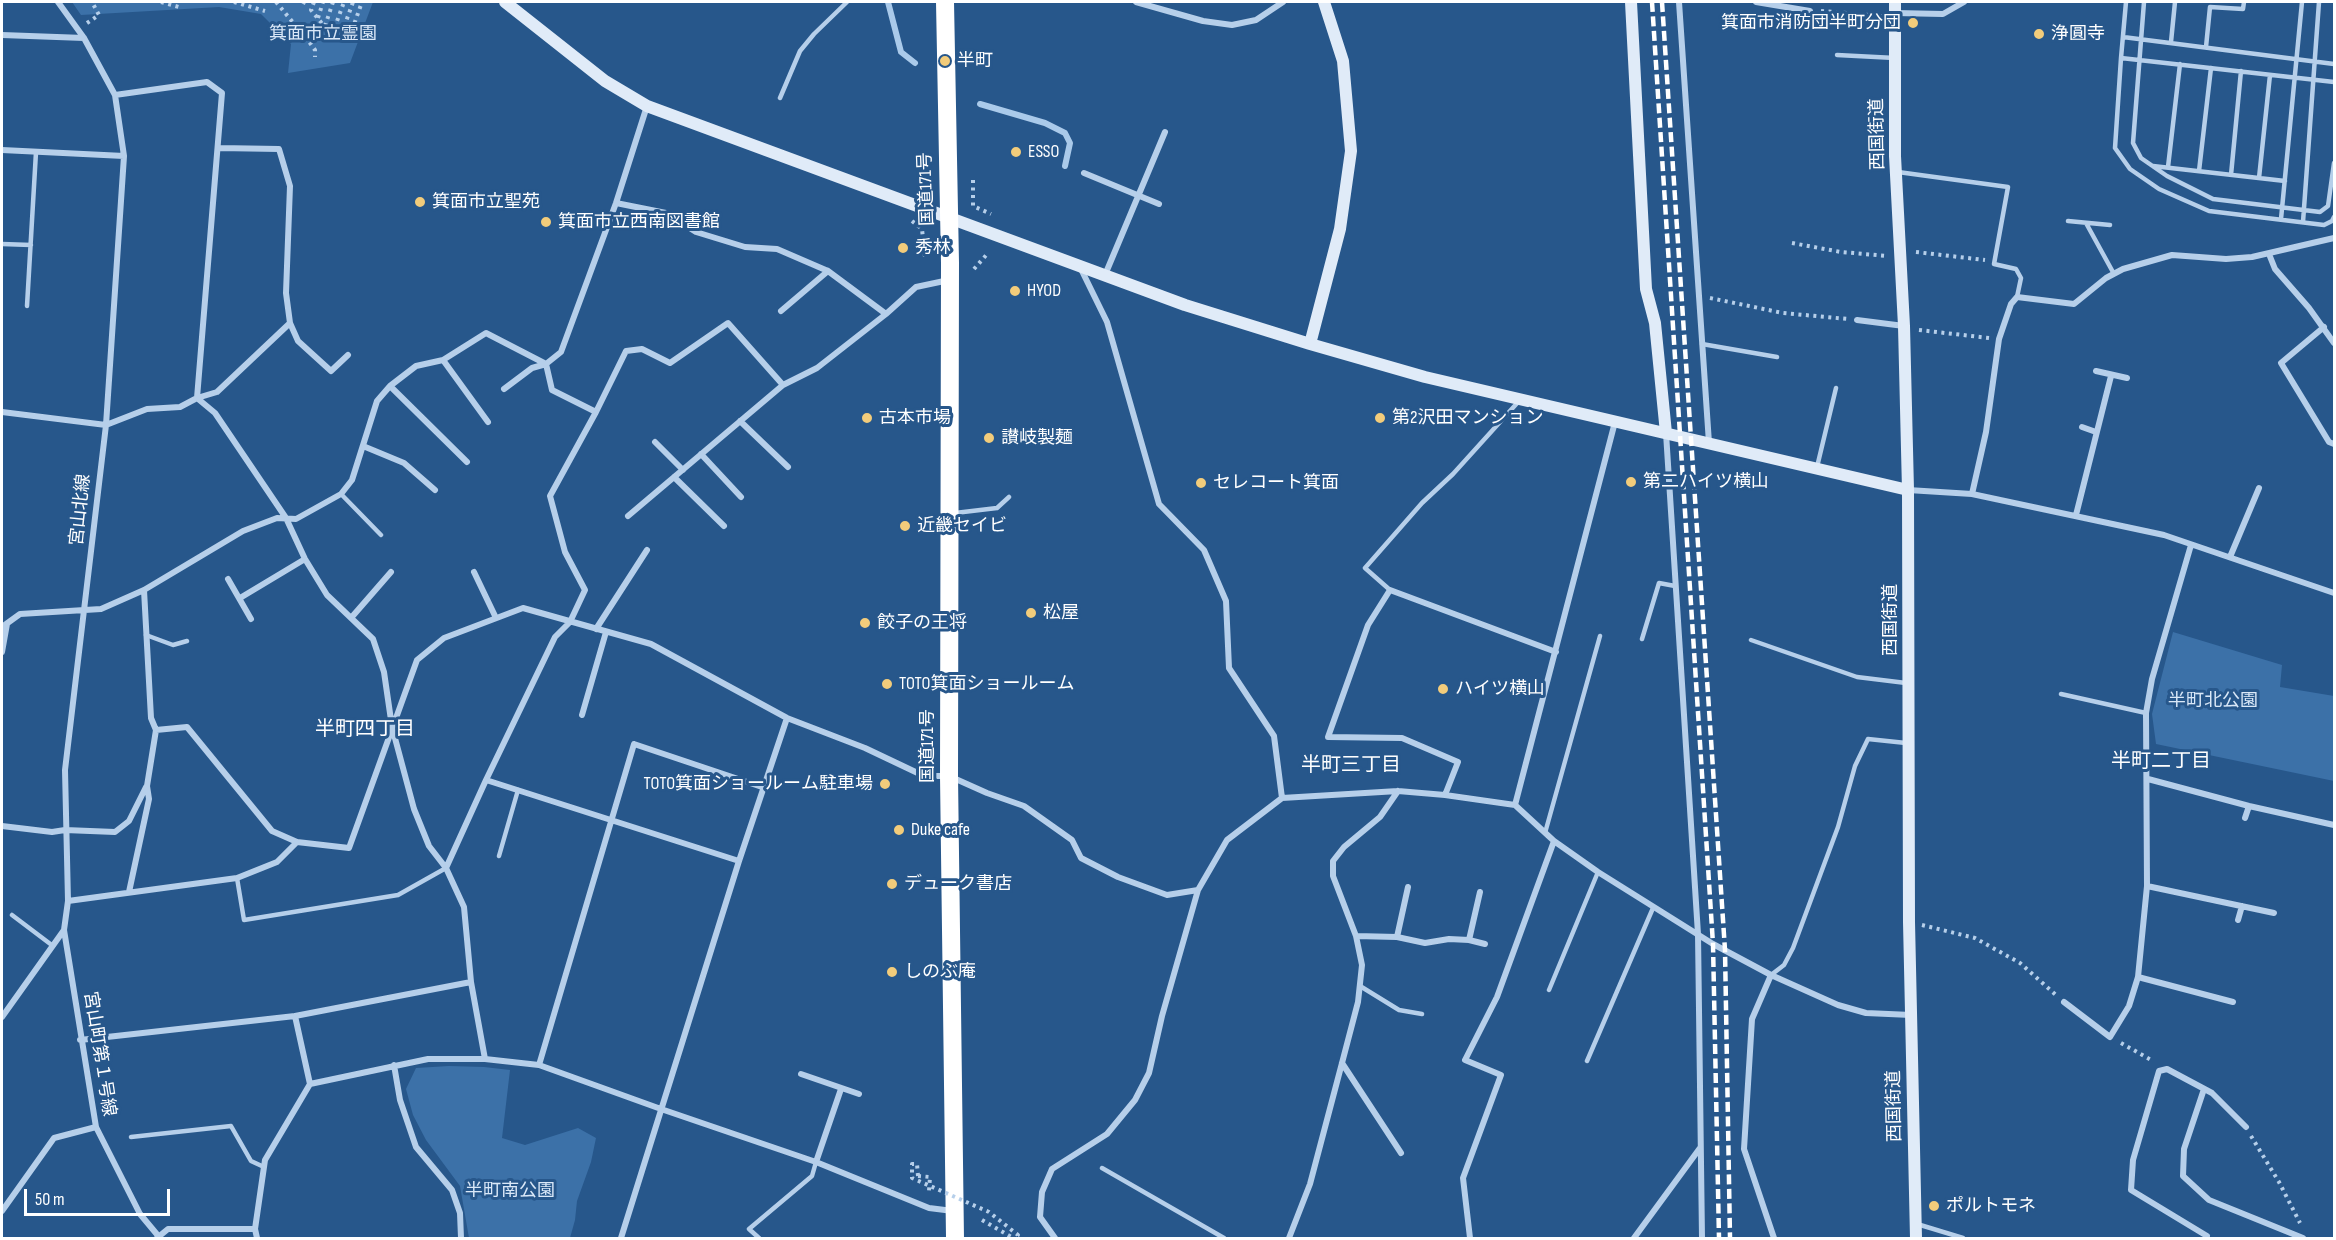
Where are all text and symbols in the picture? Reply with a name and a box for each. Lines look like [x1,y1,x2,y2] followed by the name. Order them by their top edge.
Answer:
[1721,12,1901,34] place label: 箕面市消防団半町分団
[1906,16,1920,30] marker: 箕面市消防団半町分団
[269,23,377,45] park label: 箕面市立霊園
[2051,23,2105,45] place label: 浄圓寺
[2032,27,2046,41] marker: 浄圓寺
[957,50,993,72] place label: 半町
[938,54,952,68] marker: 半町
[1867,98,1889,170] street label: 西国街道
[1028,141,1059,163] place label: ESSO
[1009,145,1023,159] marker: ESSO
[915,152,939,226] street label: 国道171号
[432,191,540,213] place label: 箕面市立聖苑
[413,195,427,209] marker: 箕面市立聖苑
[558,211,720,233] place label: 箕面市立西南図書館
[539,215,553,229] marker: 箕面市立西南図書館
[915,237,951,259] place label: 秀林
[896,241,910,255] marker: 秀林
[1027,280,1061,302] place label: HYOD
[1008,284,1022,298] marker: HYOD
[879,407,951,429] place label: 古本市場
[1392,407,1543,429] place label: 第2沢田マンション
[860,411,874,425] marker: 古本市場
[1373,411,1387,425] marker: 第2沢田マンション
[1001,427,1073,449] place label: 讃岐製麺
[982,431,996,445] marker: 讃岐製麺
[1643,471,1769,493] place label: 第二ハイツ横山
[1213,472,1339,494] place label: セレコート箕面
[66,473,96,547] street label: 宮山北線
[1624,475,1638,489] marker: 第二ハイツ横山
[1194,476,1208,490] marker: セレコート箕面
[917,515,1007,537] place label: 近畿セイビ
[898,519,912,533] marker: 近畿セイビ
[1880,584,1902,656] street label: 西国街道
[1043,602,1079,624] place label: 松屋
[1024,606,1038,620] marker: 松屋
[877,612,967,634] place label: 餃子の王将
[858,616,872,630] marker: 餃子の王将
[899,673,1074,695] place label: TOTO箕面ショールーム
[880,677,894,691] marker: TOTO箕面ショールーム
[1455,678,1545,700] place label: ハイツ横山
[1436,682,1450,696] marker: ハイツ横山
[2168,690,2258,712] park label: 半町北公園
[917,709,939,783] street label: 国道171号
[315,718,415,742] district label: 半町四丁目
[2111,750,2211,774] district label: 半町二丁目
[1301,754,1401,778] district label: 半町三丁目
[644,773,873,795] place label: TOTO箕面ショールーム駐車場
[878,777,892,791] marker: TOTO箕面ショールーム駐車場
[911,819,970,841] place label: Duke cafe
[892,823,906,837] marker: Duke cafe
[904,873,1012,895] place label: デューク書店
[885,877,899,891] marker: デューク書店
[904,961,976,983] place label: しのぶ庵
[885,965,899,979] marker: しのぶ庵
[78,990,120,1118] street label: 宮山町第１号線
[1884,1070,1906,1142] street label: 西国街道
[27,1177,172,1215] scale bar
[465,1180,555,1202] park label: 半町南公園
[35,1189,65,1210] text: 50 m
[1946,1195,2036,1217] place label: ポルトモネ
[1927,1199,1941,1213] marker: ポルトモネ

